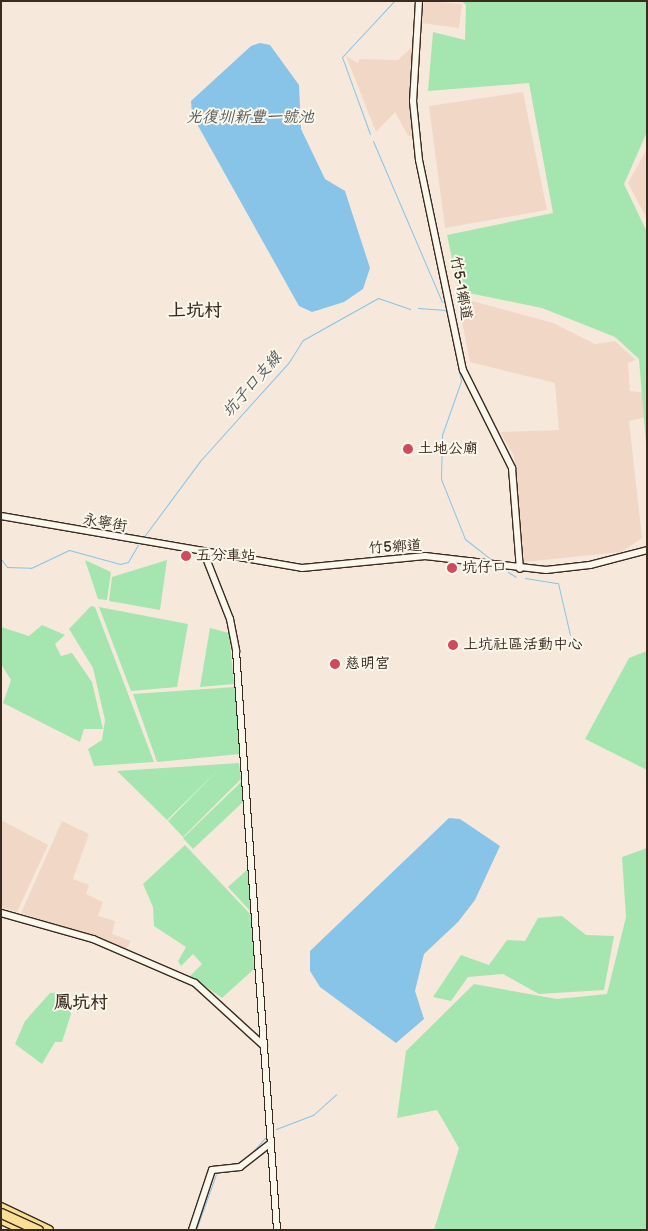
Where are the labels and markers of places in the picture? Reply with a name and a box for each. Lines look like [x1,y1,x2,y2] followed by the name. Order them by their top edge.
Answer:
[418,440,478,458] place label: 土地公廟
[402,443,414,455] marker: 土地公廟
[196,547,256,565] place label: 五分車站
[180,550,192,562] marker: 五分車站
[462,559,507,577] place label: 坑仔口
[446,562,458,574] marker: 坑仔口
[463,636,583,654] place label: 上坑社區活動中心
[447,639,459,651] marker: 上坑社區活動中心
[345,655,390,673] place label: 慈明宮
[329,658,341,670] marker: 慈明宮

